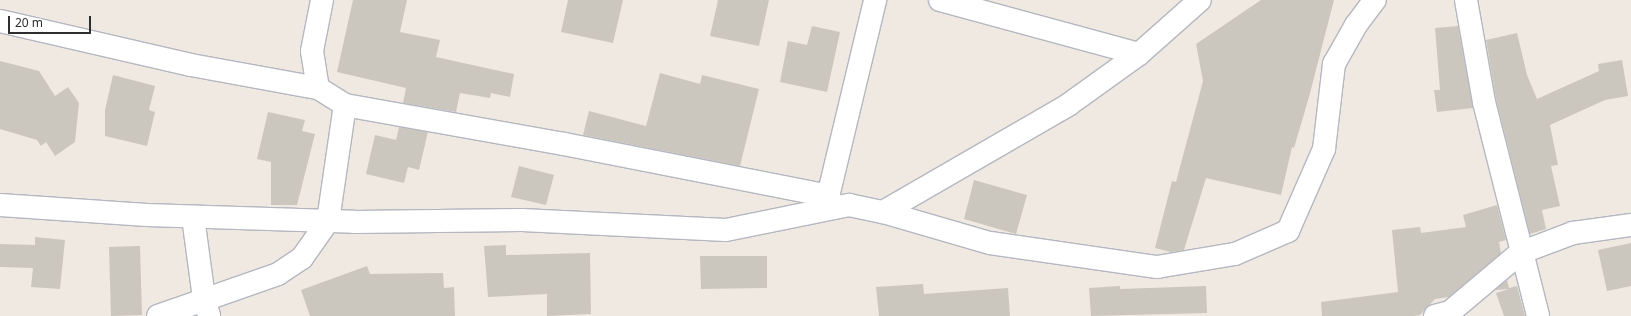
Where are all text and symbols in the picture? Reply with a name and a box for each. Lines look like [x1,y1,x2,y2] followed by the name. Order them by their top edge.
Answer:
[10,8,93,34] scale bar
[15,14,43,31] text: 20 m

